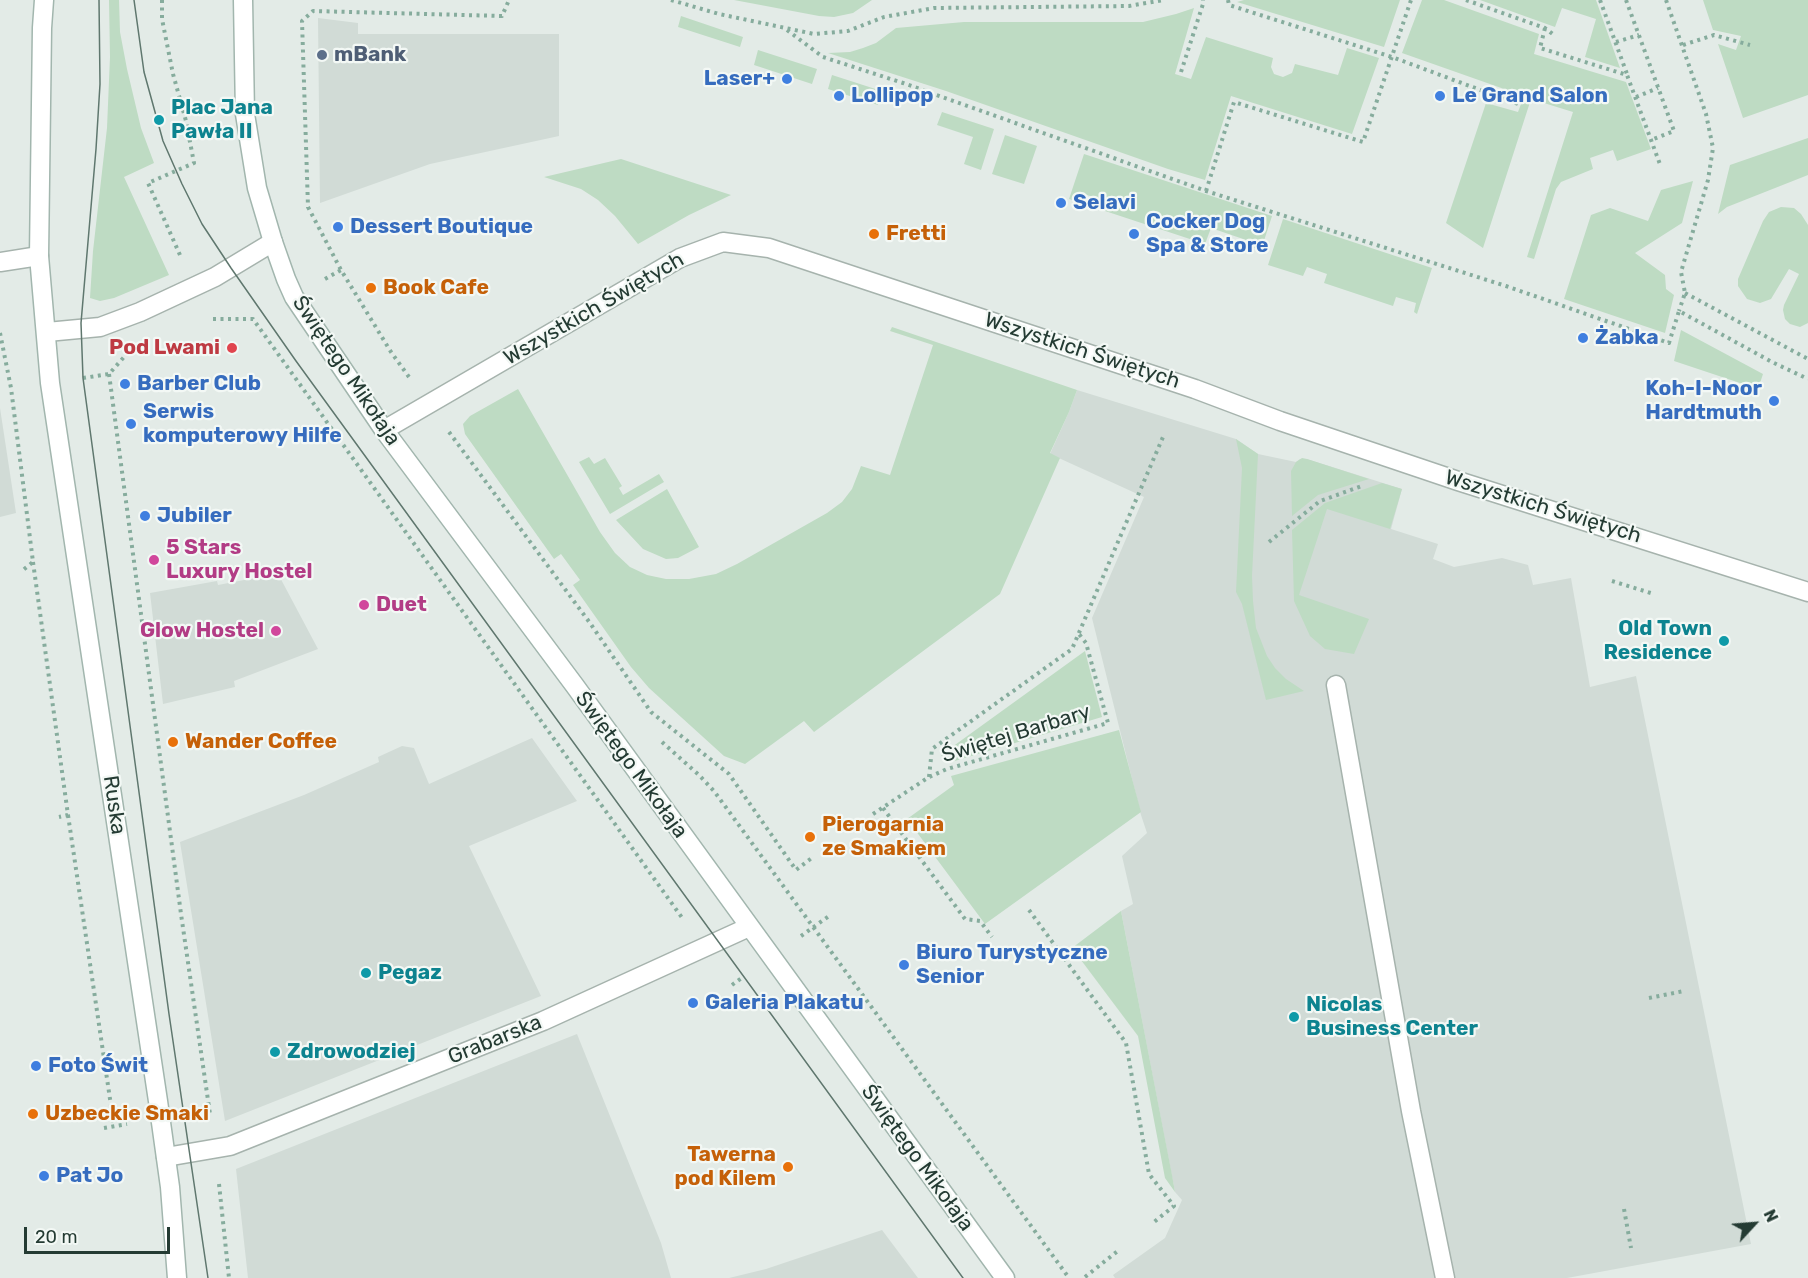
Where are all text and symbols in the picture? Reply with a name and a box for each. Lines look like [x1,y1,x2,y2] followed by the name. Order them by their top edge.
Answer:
[334,42,406,68] place label: mBank
[315,48,329,62] marker: mBank
[704,66,775,92] place label: Laser+
[780,72,794,86] marker: Laser+
[851,83,934,109] place label: Lollipop
[1452,83,1608,109] place label: Le Grand Salon
[832,89,846,103] marker: Lollipop
[1433,89,1447,103] marker: Le Grand Salon
[171,95,273,145] place label: Plac Jana Pawła II
[152,113,166,127] marker: Plac Jana Pawła II
[1073,190,1136,216] place label: Selavi
[1054,196,1068,210] marker: Selavi
[1146,209,1269,259] place label: Cocker Dog Spa & Store
[350,214,533,240] place label: Dessert Boutique
[331,220,345,234] marker: Dessert Boutique
[886,221,946,247] place label: Fretti
[867,227,881,241] marker: Fretti
[1127,227,1141,241] marker: Cocker Dog Spa & Store
[499,247,689,371] street label: Wszystkich Świętych
[383,275,489,301] place label: Book Cafe
[364,281,378,295] marker: Book Cafe
[287,291,405,451] street label: Świętego Mikołaja
[981,308,1183,394] street label: Wszystkich Świętych
[1595,325,1659,351] place label: Żabka
[1576,331,1590,345] marker: Żabka
[109,335,220,361] place label: Pod Lwami
[225,341,239,355] marker: Pod Lwami
[137,371,261,397] place label: Barber Club
[1645,376,1762,426] place label: Koh-I-Noor Hardtmuth
[118,377,132,391] marker: Barber Club
[1767,394,1781,408] marker: Koh-I-Noor Hardtmuth
[143,399,342,449] place label: Serwis komputerowy Hilfe
[124,417,138,431] marker: Serwis komputerowy Hilfe
[1442,465,1644,549] street label: Wszystkich Świętych
[157,503,232,529] place label: Jubiler
[138,509,152,523] marker: Jubiler
[166,535,312,585] place label: 5 Stars Luxury Hostel
[147,553,161,567] marker: 5 Stars Luxury Hostel
[376,592,427,618] place label: Duet
[357,598,371,612] marker: Duet
[1603,616,1712,666] place label: Old Town Residence
[140,618,264,644] place label: Glow Hostel
[269,624,283,638] marker: Glow Hostel
[1717,634,1731,648] marker: Old Town Residence
[569,687,693,843] street label: Świętego Mikołaja
[938,699,1094,769] street label: Świętej Barbary
[185,729,337,755] place label: Wander Coffee
[166,735,180,749] marker: Wander Coffee
[97,774,131,836] street label: Ruska
[822,812,946,862] place label: Pierogarnia ze Smakiem
[803,830,817,844] marker: Pierogarnia ze Smakiem
[916,940,1108,990] place label: Biuro Turystyczne Senior
[897,958,911,972] marker: Biuro Turystyczne Senior
[378,960,442,986] place label: Pegaz
[359,966,373,980] marker: Pegaz
[705,990,864,1016] place label: Galeria Plakatu
[1306,992,1478,1042] place label: Nicolas Business Center
[686,996,700,1010] marker: Galeria Plakatu
[445,1010,545,1070] street label: Grabarska
[1287,1010,1301,1024] marker: Nicolas Business Center
[287,1039,415,1065] place label: Zdrowodziej
[268,1045,282,1059] marker: Zdrowodziej
[48,1053,148,1079] place label: Foto Świt
[29,1059,43,1073] marker: Foto Świt
[855,1080,979,1236] street label: Świętego Mikołaja
[45,1101,209,1127] place label: Uzbeckie Smaki
[26,1107,40,1121] marker: Uzbeckie Smaki
[675,1142,776,1192] place label: Tawerna pod Kilem
[781,1160,795,1174] marker: Tawerna pod Kilem
[56,1163,123,1189] place label: Pat Jo
[37,1169,51,1183] marker: Pat Jo
[1724,1194,1784,1254] north arrow
[1760,1207,1782,1225] text: N
[27,1215,172,1253] scale bar
[35,1226,77,1248] text: 20 m

